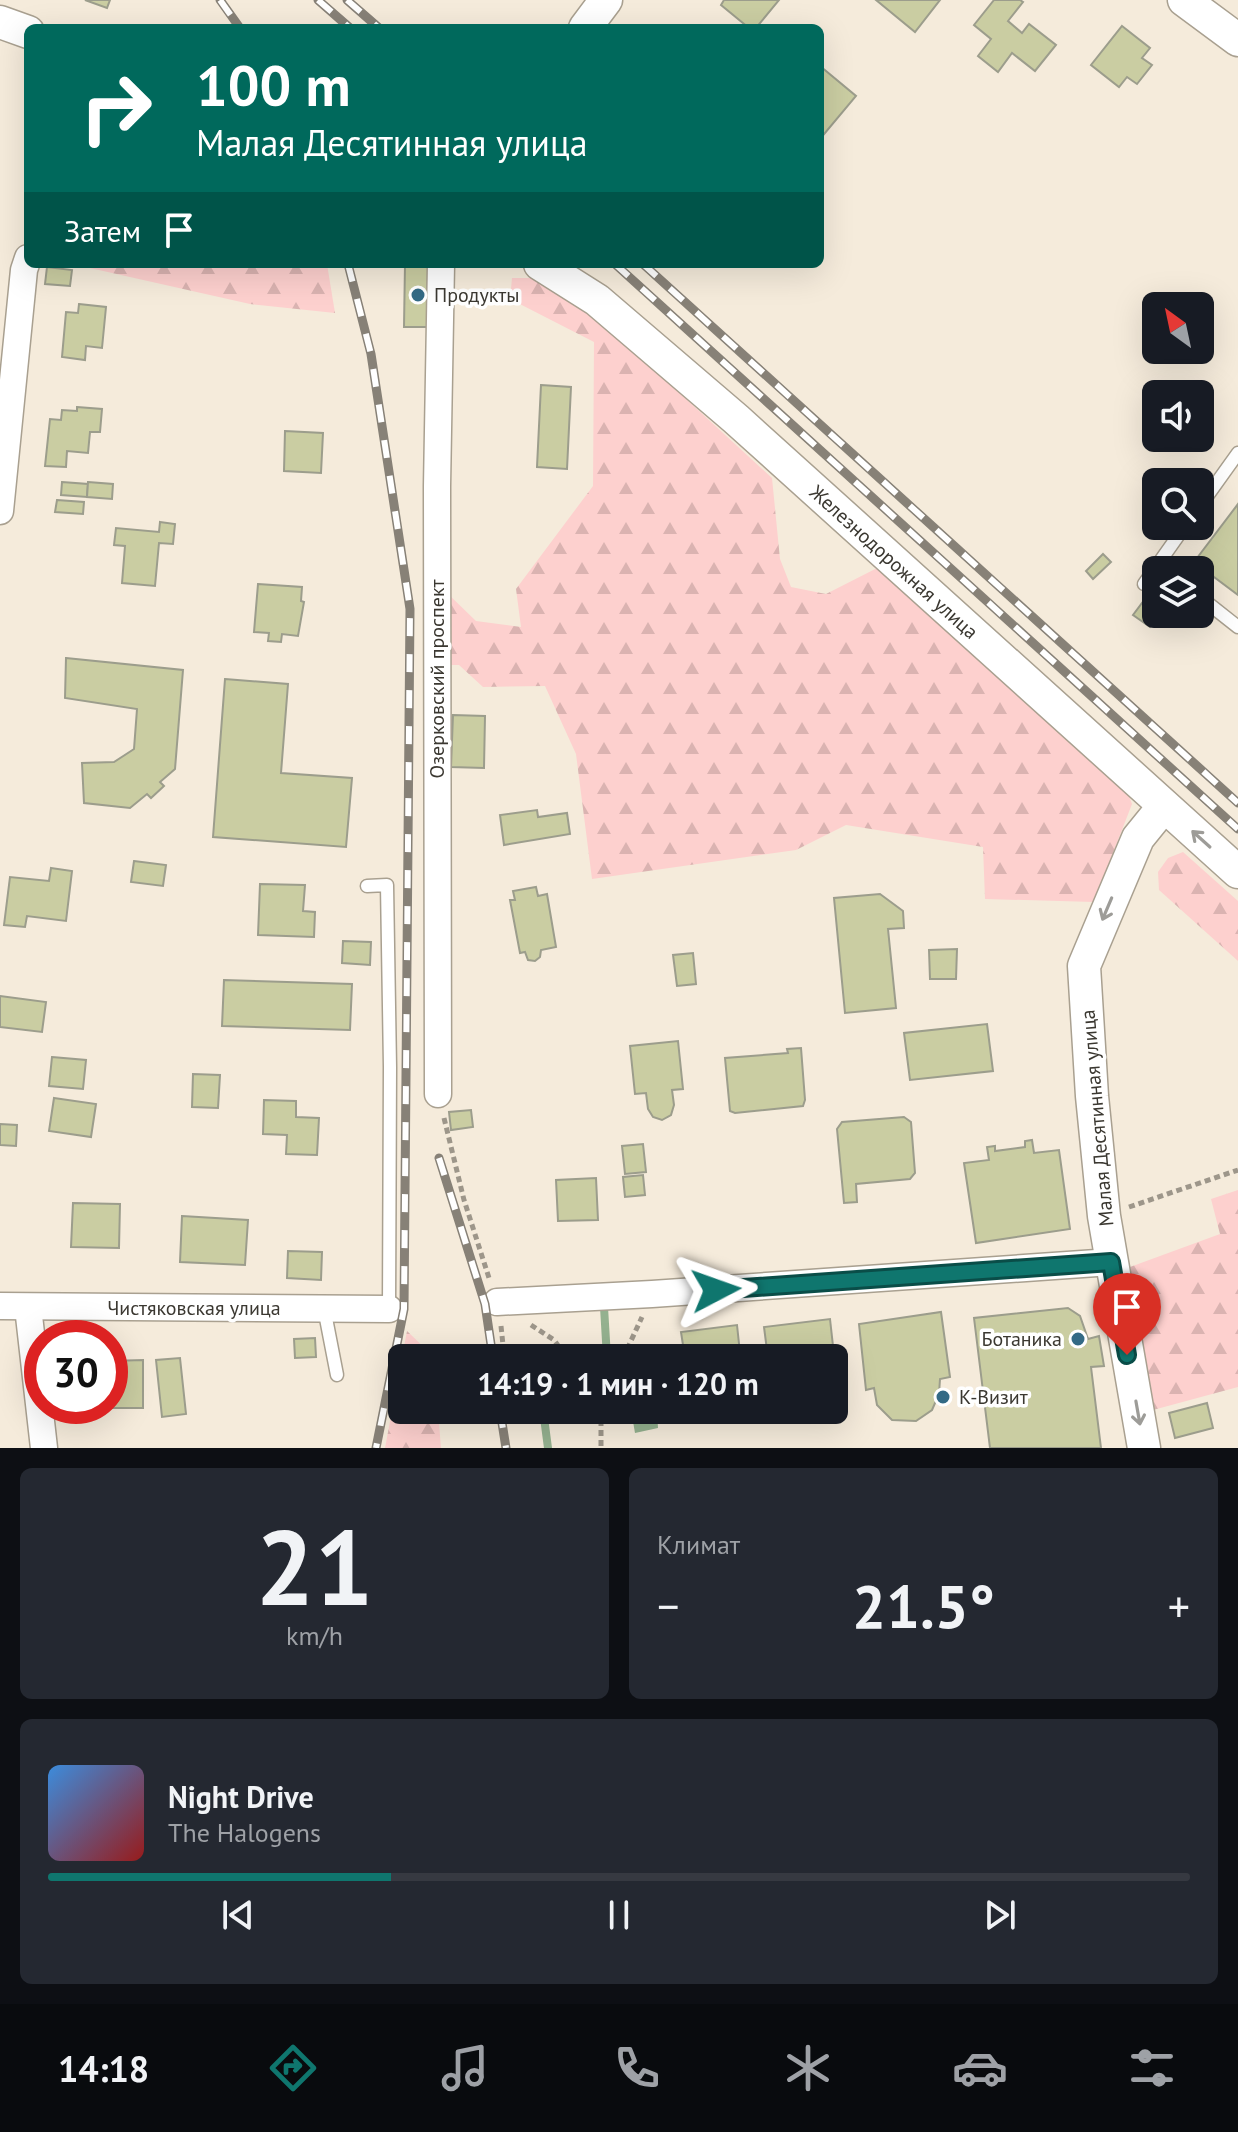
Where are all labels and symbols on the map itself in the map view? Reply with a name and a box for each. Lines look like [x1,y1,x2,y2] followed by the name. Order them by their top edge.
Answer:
[434,282,519,308] place label: Продукты
[409,286,427,304] marker: Продукты
[1142,292,1214,364] north arrow
[803,479,984,645] street label: Железнодорожная улица
[424,580,450,778] street label: Озерковский проспект
[1191,830,1211,849] one-way arrow
[1098,897,1113,921] one-way arrow
[1075,1009,1119,1227] street label: Малая Десятинная улица
[674,1248,758,1332] position arrow
[1093,1273,1161,1355] pin
[107,1295,281,1321] street label: Чистяковская улица
[24,1320,128,1424] speed limit sign: 30
[982,1326,1062,1352] place label: Ботаника
[1069,1330,1087,1348] marker: Ботаника
[959,1384,1028,1410] place label: К-Визит
[934,1388,952,1406] marker: К-Визит
[1131,1400,1146,1426] one-way arrow

